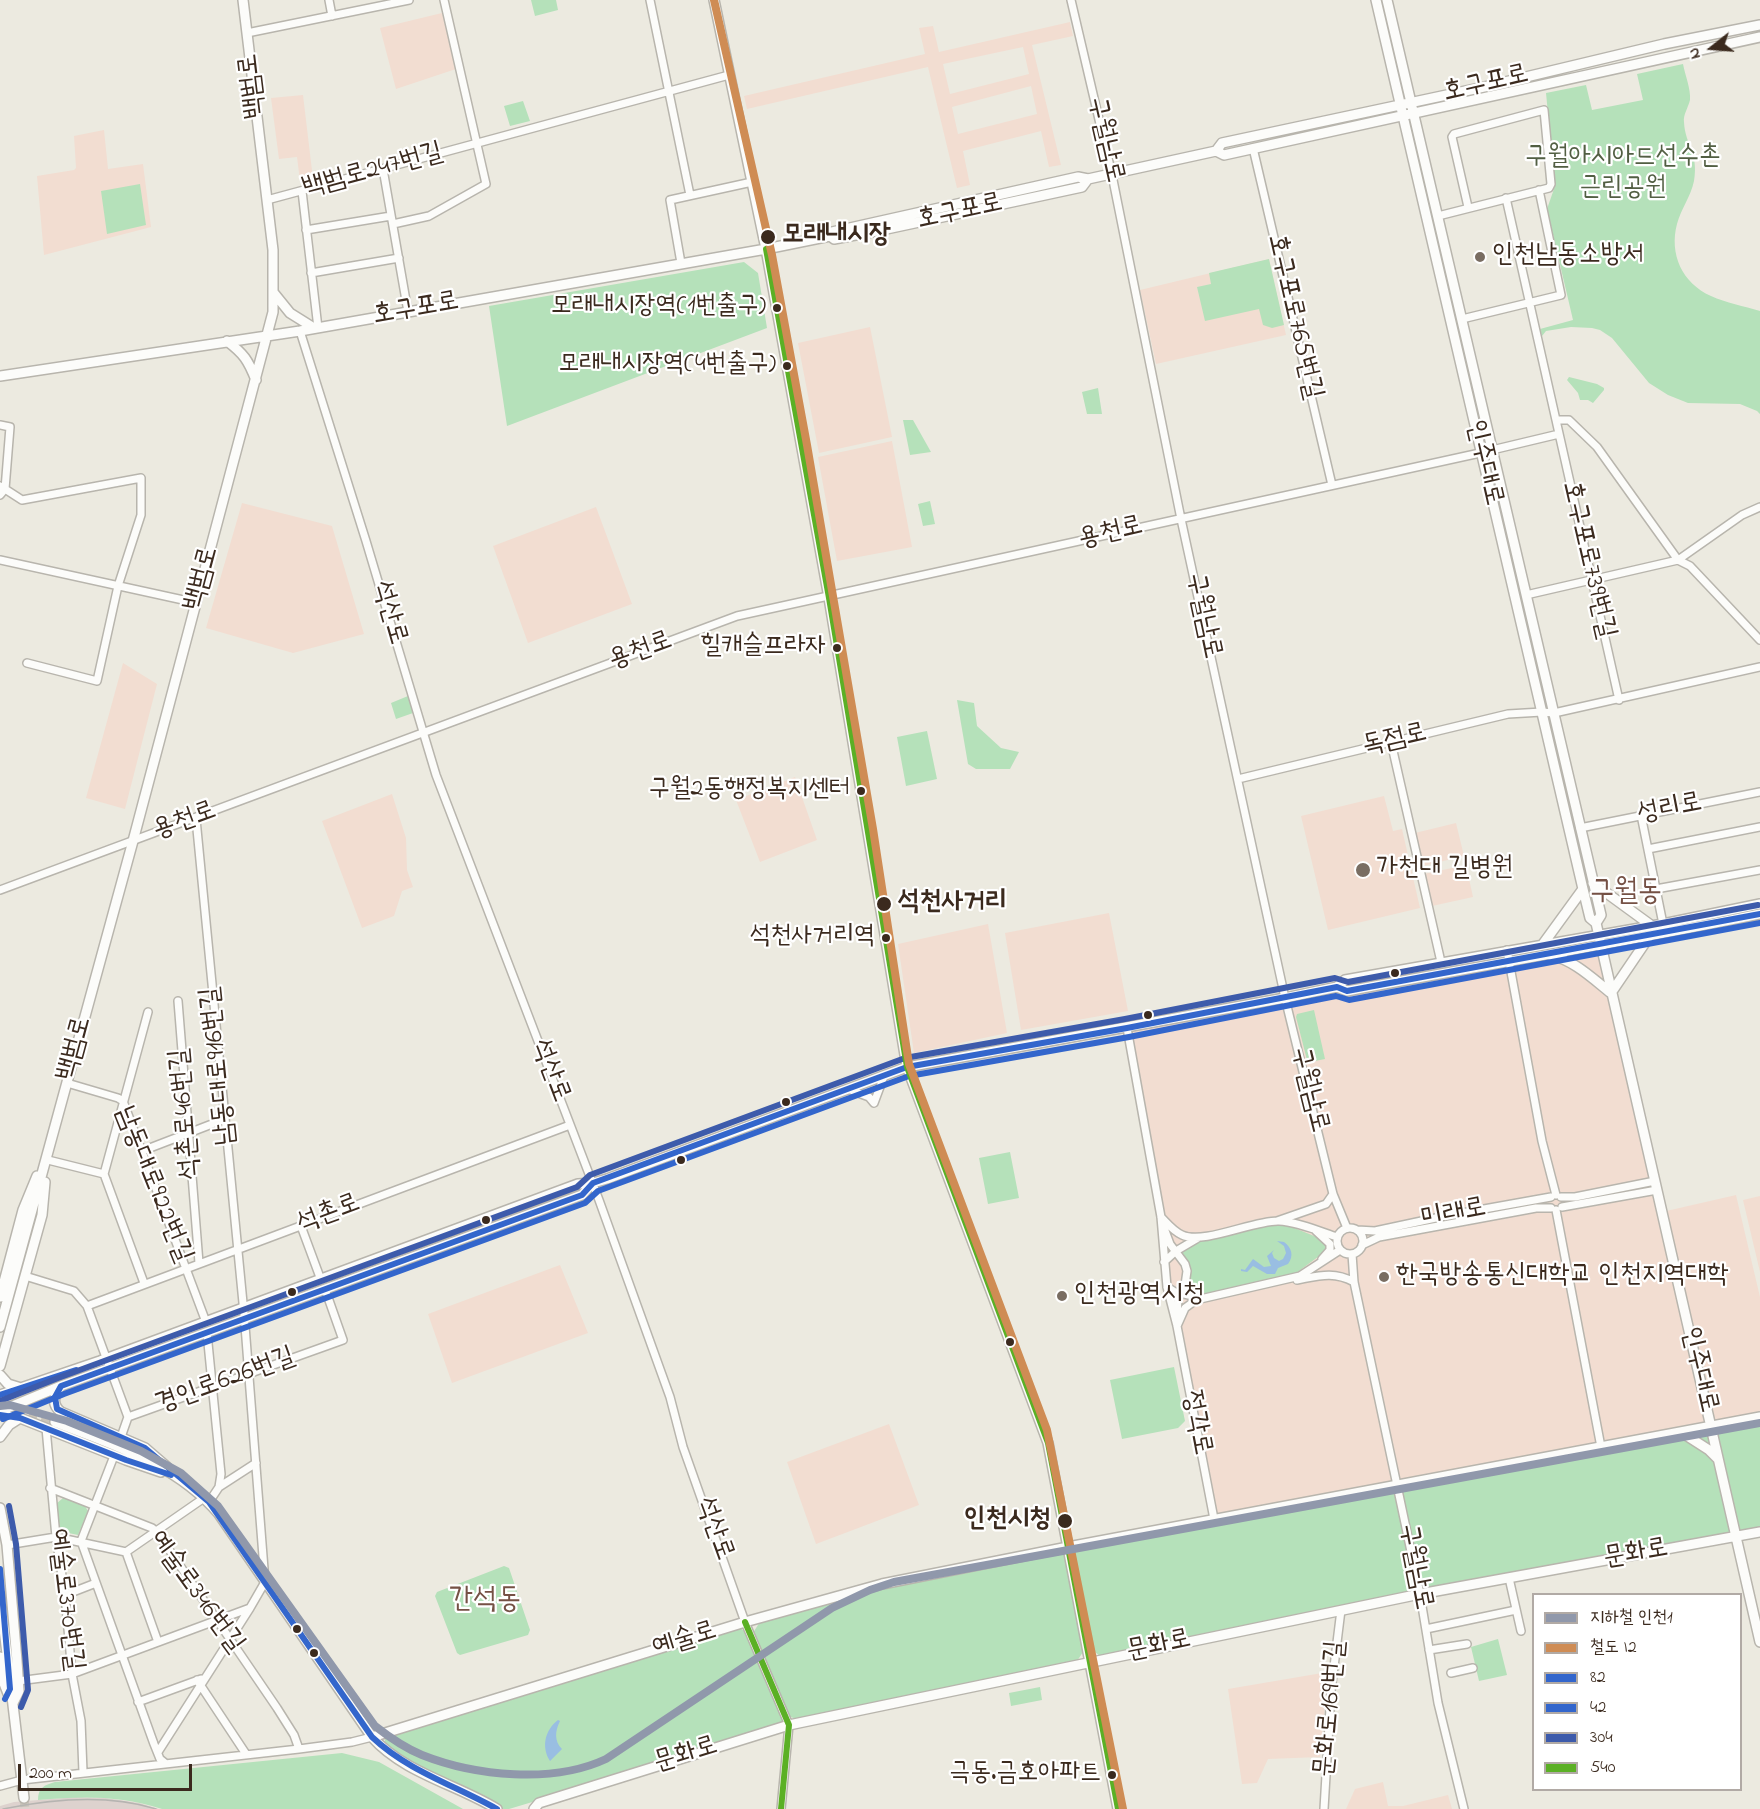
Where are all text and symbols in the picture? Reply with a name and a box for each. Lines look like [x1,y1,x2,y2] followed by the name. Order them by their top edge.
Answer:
[1682,18,1742,78] north arrow
[1682,45,1708,62] text: N
[234,52,274,120] street label: 백범로
[1440,59,1532,111] street label: 호구포로
[1078,94,1130,186] street label: 구월남로
[299,138,447,206] street label: 백범로247번길
[1525,143,1721,206] park label: 구월아시아드선수촌 근린공원
[914,188,1006,238] street label: 호구포로
[782,221,891,253] place label: 모래내시장
[759,228,777,246] marker: 모래내시장
[1258,231,1328,403] street label: 호구포로765번길
[1492,241,1644,273] place label: 인천남동소방서
[1473,250,1487,264] marker: 인천남동소방서
[370,287,462,333] street label: 호구포로
[551,292,766,324] place label: 모래내시장역(1번출구)
[771,302,783,314] marker: 모래내시장역(1번출구)
[558,350,776,382] place label: 모래내시장역(4번출구)
[781,360,793,372] marker: 모래내시장역(4번출구)
[1457,417,1509,509] street label: 인주대로
[1553,478,1621,642] street label: 호구포로739번길
[1076,511,1146,557] street label: 용천로
[179,543,227,615] street label: 백범로
[1177,570,1227,662] street label: 구월남로
[363,577,413,649] street label: 석산로
[605,626,677,678] street label: 용천로
[700,632,826,664] place label: 힐캐슬프라자
[831,642,843,654] marker: 힐캐슬프라자
[1360,718,1430,764] street label: 독점로
[649,775,850,807] place label: 구월2동행정복지센터
[855,785,867,797] marker: 구월2동행정복지센터
[1635,788,1705,832] street label: 성리로
[149,796,221,848] street label: 용천로
[1376,854,1513,886] place label: 가천대 길병원
[1354,861,1372,879] marker: 가천대 길병원
[1590,876,1662,912] district label: 구월동
[898,888,1007,920] place label: 석천사거리
[875,895,893,913] marker: 석천사거리
[749,922,875,954] place label: 석천사거리역
[880,932,892,944] marker: 석천사거리역
[1389,967,1401,979] unlabelled marker
[196,985,244,1147] street label: 남동대로916번길
[1142,1009,1154,1021] unlabelled marker
[52,1013,100,1085] street label: 백범로
[522,1035,576,1107] street label: 석산로
[1282,1044,1334,1136] street label: 구월남로
[165,1047,209,1181] street label: 석촌로46번길
[780,1096,792,1108] unlabelled marker
[106,1102,198,1268] street label: 남동대로922번길
[675,1154,687,1166] unlabelled marker
[293,1188,365,1242] street label: 석촌로
[1419,1193,1489,1237] street label: 미래로
[480,1214,492,1226] unlabelled marker
[1396,1261,1729,1293] place label: 한국방송통신대학교 인천지역대학
[1377,1270,1391,1284] marker: 한국방송통신대학교 인천지역대학
[1074,1280,1204,1312] place label: 인천광역시청
[286,1286,298,1298] unlabelled marker
[1055,1289,1069,1303] marker: 인천광역시청
[1672,1324,1724,1416] street label: 인주대로
[1004,1336,1016,1348] unlabelled marker
[152,1342,300,1422] street label: 경인로626번길
[1173,1388,1217,1458] street label: 정각로
[687,1493,739,1565] street label: 석산로
[964,1505,1051,1537] place label: 인천시청
[1056,1512,1074,1530] marker: 인천시청
[1390,1521,1438,1613] street label: 구월남로
[140,1526,250,1660] street label: 예술로346번길
[39,1527,89,1673] street label: 예술로370번길
[1601,1533,1671,1577] street label: 문화로
[449,1584,521,1620] district label: 간석동
[1532,1593,1742,1791] legend
[1590,1605,1673,1631] text: 지하철 인천1
[649,1616,721,1666] street label: 예술로
[291,1623,303,1635] unlabelled marker
[1124,1624,1194,1670] street label: 문화로
[1590,1635,1637,1661] text: 철도 I2
[1310,1639,1354,1779] street label: 문화로169번길
[308,1647,320,1659] unlabelled marker
[1590,1665,1606,1691] text: 82
[1590,1695,1606,1721] text: 42
[1590,1725,1613,1751] text: 304
[650,1731,722,1781] street label: 문화로
[21,1752,195,1790] scale bar
[1590,1755,1616,1781] text: 540
[949,1759,1101,1791] place label: 극동.금호아파트
[29,1761,72,1787] text: 200 m
[1106,1769,1118,1781] marker: 극동.금호아파트

